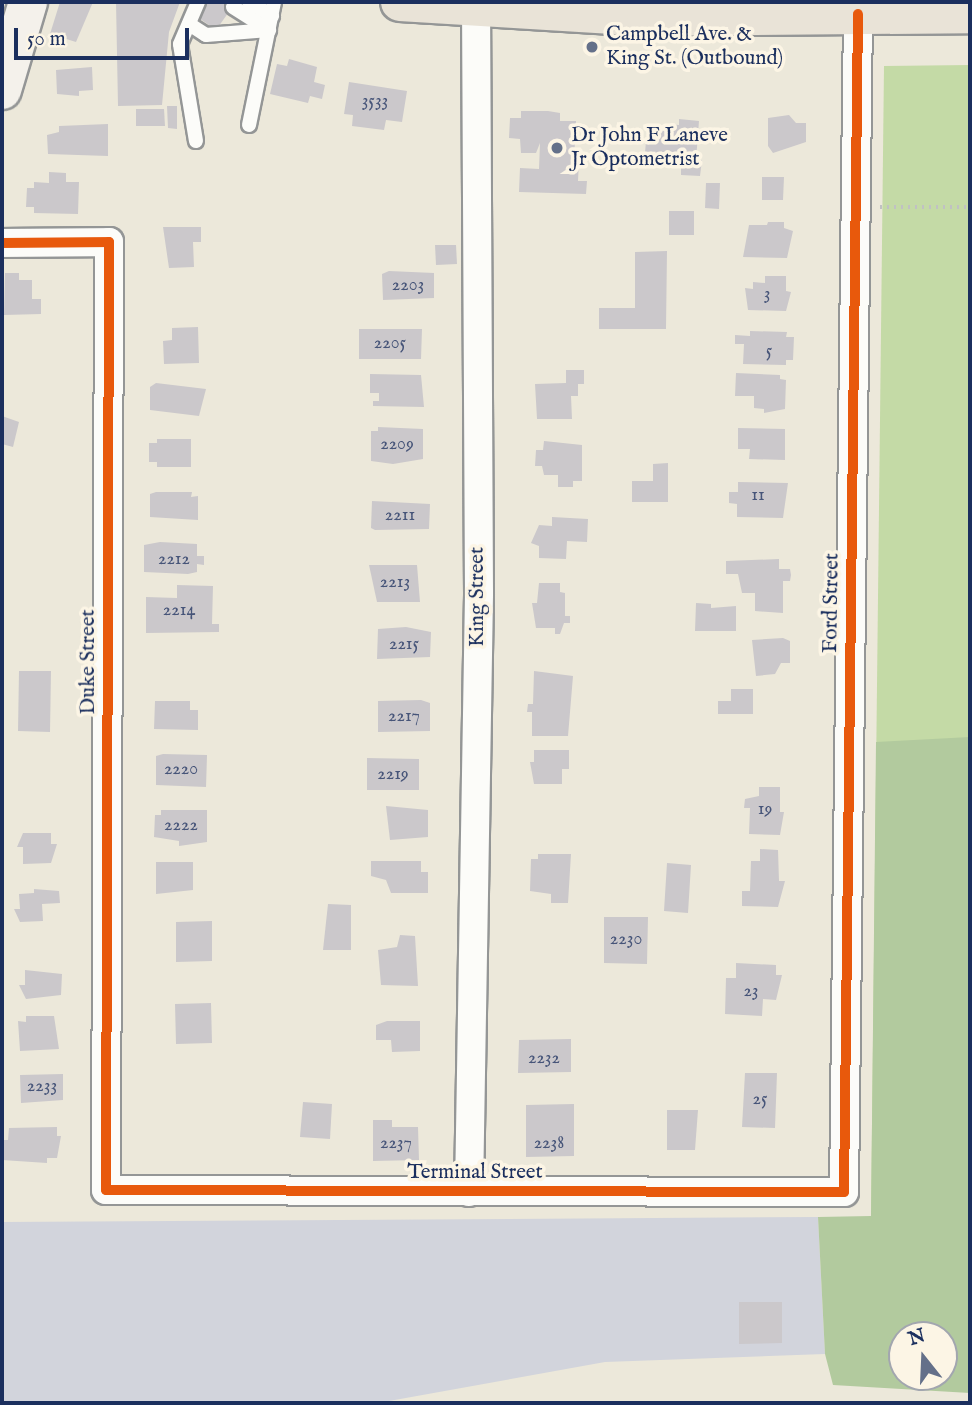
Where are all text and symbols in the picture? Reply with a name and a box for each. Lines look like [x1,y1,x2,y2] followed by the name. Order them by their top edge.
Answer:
[18,14,192,58] scale bar
[606,22,783,72] place label: Campbell Ave. & King St. (Outbound)
[27,26,66,53] text: 50 m
[584,39,600,55] marker: Campbell Ave. & King St. (Outbound)
[362,91,388,113] house number: 3533
[571,123,728,173] place label: Dr John F Laneve Jr Optometrist
[549,140,565,156] marker: Dr John F Laneve Jr Optometrist
[392,275,424,297] house number: 2203
[764,284,770,306] house number: 3
[374,333,406,355] house number: 2205
[766,341,772,363] house number: 5
[380,434,414,456] house number: 2209
[751,485,765,507] house number: 11
[385,505,415,527] house number: 2211
[465,547,491,647] street label: King Street
[158,549,190,571] house number: 2212
[819,553,845,653] street label: Ford Street
[380,572,410,594] house number: 2213
[163,600,195,622] house number: 2214
[76,609,102,715] street label: Duke Street
[389,634,419,656] house number: 2215
[388,706,420,728] house number: 2217
[164,759,198,781] house number: 2220
[377,764,409,786] house number: 2219
[758,799,772,821] house number: 19
[164,815,198,837] house number: 2222
[610,929,642,951] house number: 2230
[743,981,759,1003] house number: 23
[528,1048,560,1070] house number: 2232
[27,1076,57,1098] house number: 2233
[753,1089,767,1111] house number: 25
[380,1133,412,1155] house number: 2237
[534,1133,564,1155] house number: 2238
[407,1160,543,1186] street label: Terminal Street
[888,1321,958,1391] north arrow
[906,1324,929,1352] text: N

